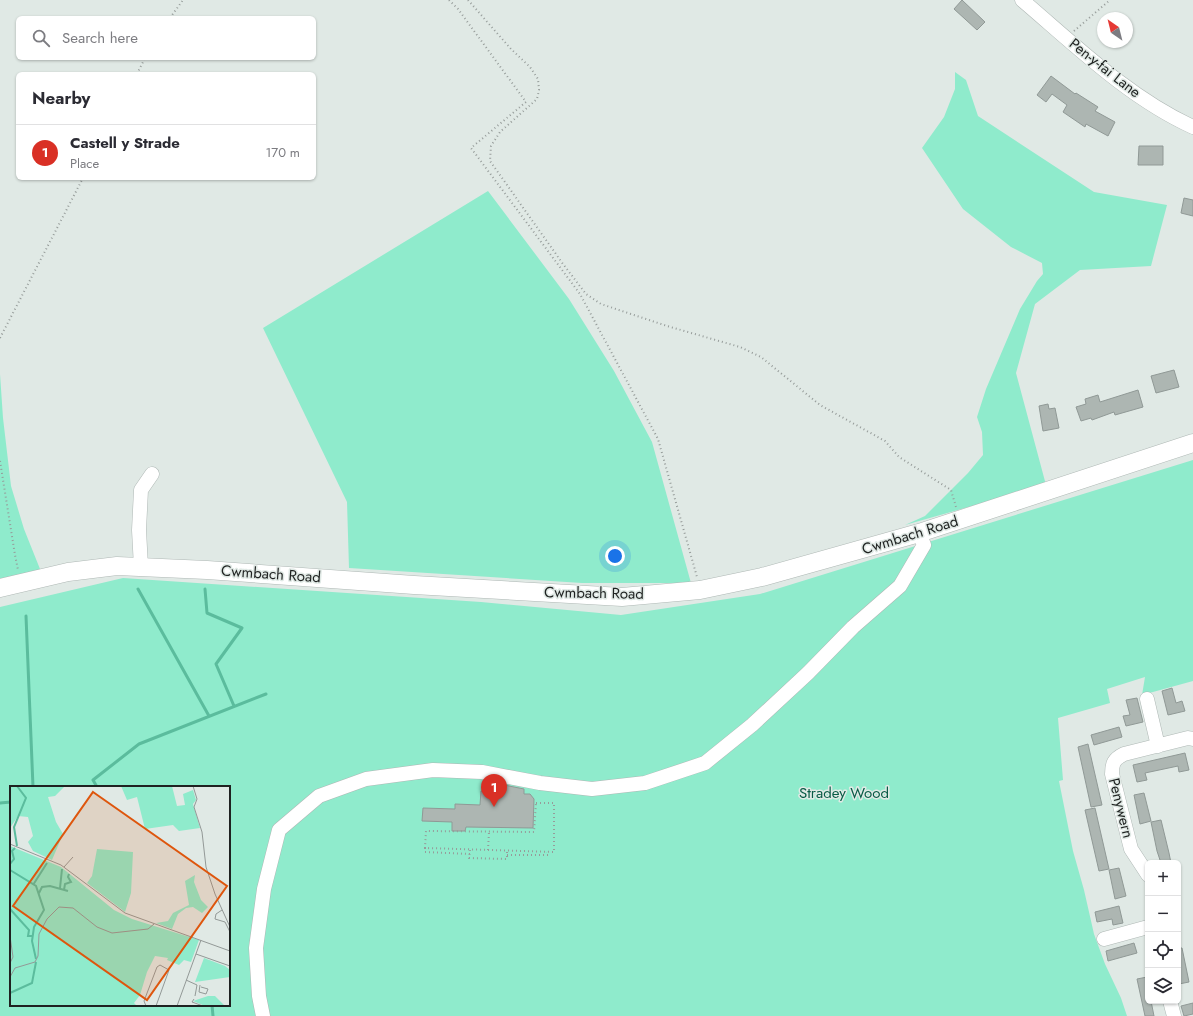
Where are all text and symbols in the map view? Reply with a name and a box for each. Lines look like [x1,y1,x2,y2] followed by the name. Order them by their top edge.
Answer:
[1097,12,1133,48] north arrow
[16,16,316,60] search box
[30,27,52,49] icon: search
[62,27,138,49] text: Search here
[1064,33,1146,103] street label: Pen-y-fai Lane
[32,86,90,110] text: Nearby
[70,132,180,154] text: Castell y Strade
[42,143,48,162] text: 1
[265,143,300,162] text: 170 m
[70,154,99,173] text: Place
[859,510,961,560] street label: Cwmbach Road
[605,546,625,566] your location
[220,560,322,588] street label: Cwmbach Road
[544,581,644,605] street label: Cwmbach Road
[481,774,507,807] pin: 1
[1103,776,1139,840] street label: Penywern
[799,782,889,804] park label: Stradey Wood
[10,786,230,1006] inset map
[1145,860,1181,1004] map controls
[1145,860,1181,896] button: +
[1145,896,1181,932] button: −
[1145,932,1181,968] button: locate
[1145,968,1181,1004] button: layers

